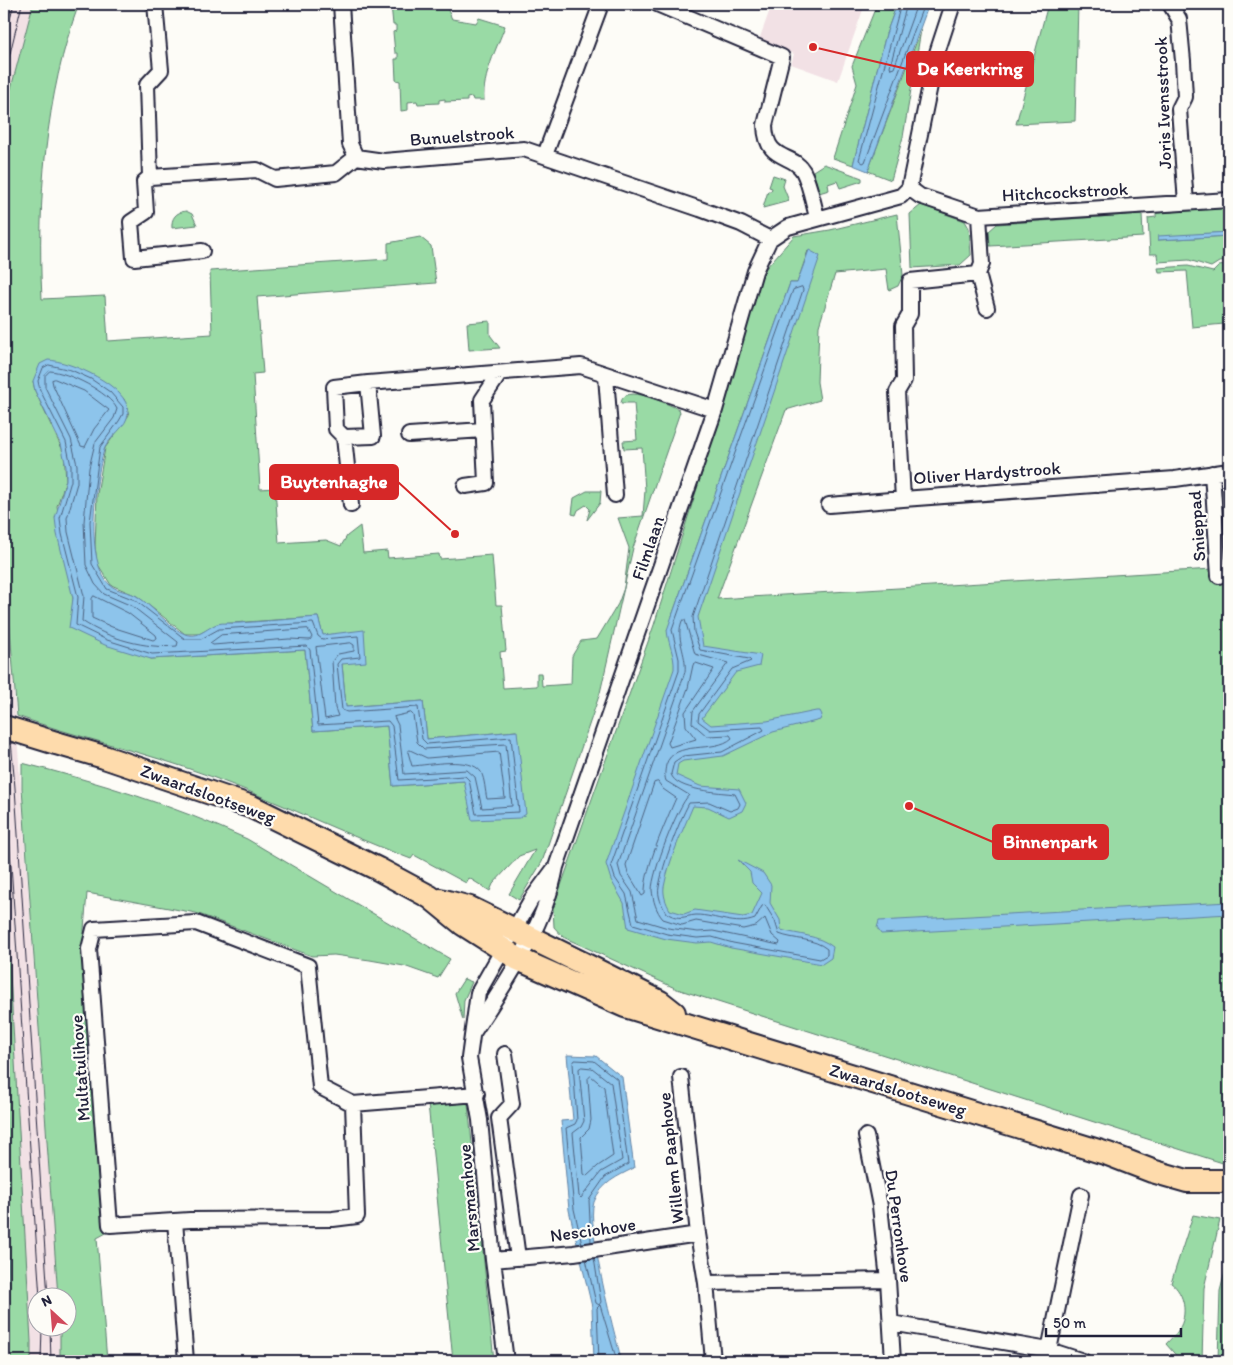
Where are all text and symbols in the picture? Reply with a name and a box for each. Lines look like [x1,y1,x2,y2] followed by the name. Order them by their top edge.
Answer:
[1150,36,1176,170] street label: Joris Ivensstrook
[907,52,1033,86] callout: De Keerkring
[917,57,1023,80] text: De Keerkring
[409,121,516,151] street label: Bunuelstrook
[1001,178,1129,206] street label: Hitchcockstrook
[913,457,1062,489] street label: Oliver Hardystrook
[270,465,398,499] callout: Buytenhaghe
[280,470,388,493] text: Buytenhaghe
[1184,490,1210,562] street label: Snieppad
[627,513,669,583] street label: Filmlaan
[137,759,279,829] street label: Zwaardslootseweg
[993,825,1108,859] callout: Binnenpark
[1003,830,1098,853] text: Binnenpark
[65,1014,95,1122] street label: Multatulihove
[827,1059,970,1122] street label: Zwaardslootseweg
[653,1091,689,1225] street label: Willem Paaphove
[453,1143,485,1253] street label: Marsmanhove
[880,1168,918,1284] street label: Du Perronhove
[549,1213,637,1247] street label: Nesciohove
[28,1288,78,1338] north arrow
[39,1291,54,1310] text: N
[1046,1305,1180,1337] scale bar
[1053,1314,1086,1332] text: 50 m

